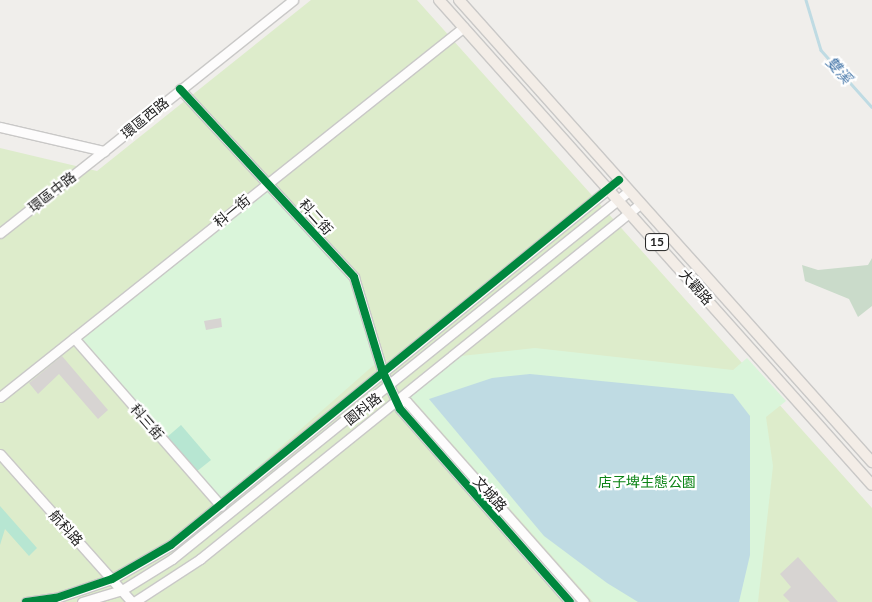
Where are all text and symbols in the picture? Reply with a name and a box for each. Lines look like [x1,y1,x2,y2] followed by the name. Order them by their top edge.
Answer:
[822,53,856,87] water label: 雙溪
[118,94,172,142] street label: 環區西路
[25,168,79,216] street label: 環區中路
[210,191,254,231] street label: 科一街
[296,196,336,238] street label: 科二街
[644,232,670,252] road number: 15
[676,266,716,308] street label: 大觀路
[341,389,385,429] street label: 園科路
[127,401,167,443] street label: 科三街
[470,473,510,515] street label: 文城路
[598,474,696,490] park label: 店子埤生態公園
[46,507,86,549] street label: 航科路

